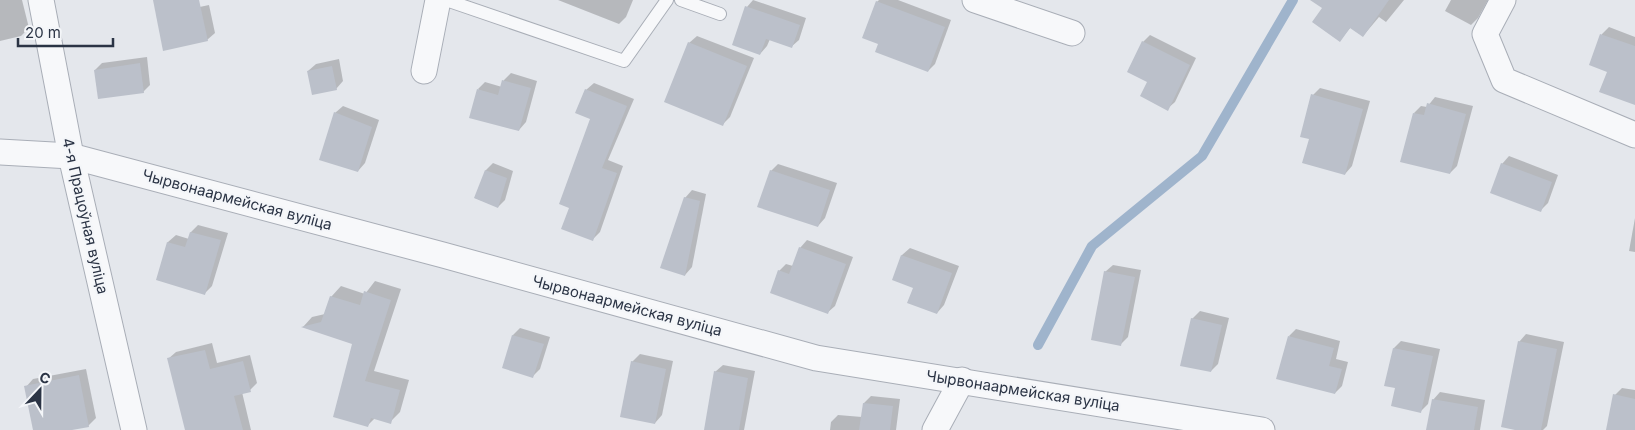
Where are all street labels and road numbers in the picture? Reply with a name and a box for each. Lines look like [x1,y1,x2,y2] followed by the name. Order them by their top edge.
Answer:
[58,136,113,296] street label: 4-я Працоўная вуліца
[140,165,334,234] street label: Чырвонаармейская вуліца
[530,271,724,340] street label: Чырвонаармейская вуліца
[925,366,1121,415] street label: Чырвонаармейская вуліца

